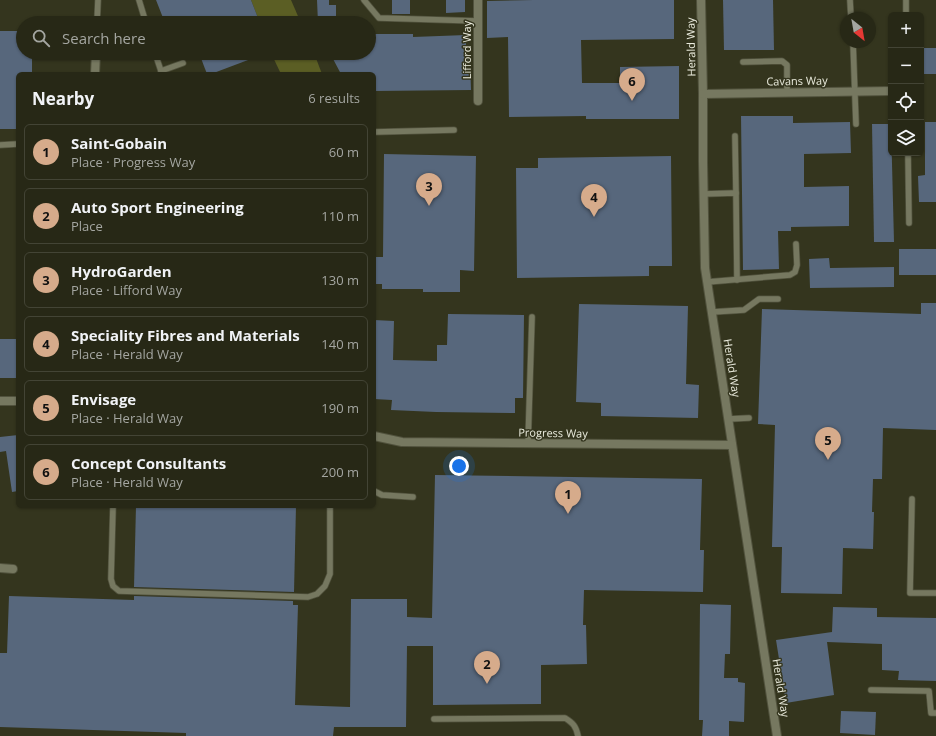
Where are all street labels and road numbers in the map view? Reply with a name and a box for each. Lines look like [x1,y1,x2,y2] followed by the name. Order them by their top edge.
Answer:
[682,17,699,77] street label: Herald Way
[459,20,474,79] street label: Lifford Way
[766,72,828,89] street label: Cavans Way
[720,338,745,399] street label: Herald Way
[518,424,588,441] street label: Progress Way
[769,658,794,719] street label: Herald Way

